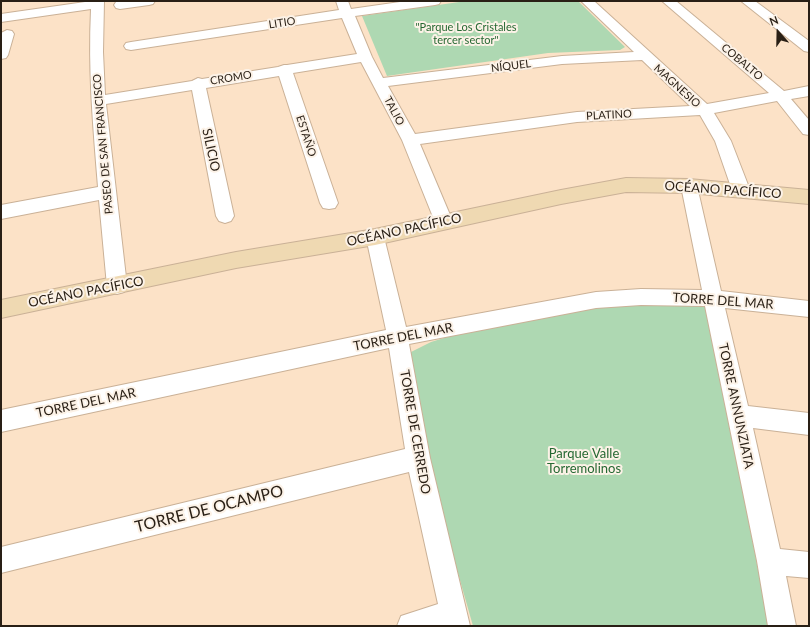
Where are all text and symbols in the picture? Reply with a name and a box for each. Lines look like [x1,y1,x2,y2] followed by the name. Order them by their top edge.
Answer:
[758,12,798,52] north arrow
[768,13,780,28] text: N
[268,14,296,32] street label: LITIO
[415,20,517,46] park label: "Parque Los Cristales tercer sector"
[719,41,765,83] street label: COBALTO
[490,57,532,75] street label: NÍQUEL
[651,62,703,110] street label: MAGNESIO
[209,68,253,88] street label: CROMO
[90,73,116,215] street label: PASEO DE SAN FRANCISCO
[381,94,407,128] street label: TALIO
[586,107,632,123] street label: PLATINO
[293,114,319,158] street label: ESTAÑO
[199,127,223,173] street label: SILICIO
[664,178,782,202] street label: OCÉANO PACÍFICO
[345,210,463,250] street label: OCÉANO PACÍFICO
[27,273,145,311] street label: OCÉANO PACÍFICO
[672,290,774,312] street label: TORRE DEL MAR
[352,320,454,354] street label: TORRE DEL MAR
[715,342,757,470] street label: TORRE ANNUNZIATA
[396,369,434,495] street label: TORRE DE CERREDO
[35,385,137,421] street label: TORRE DEL MAR
[547,446,621,477] park label: Parque Valle Torremolinos
[133,481,285,537] street label: TORRE DE OCAMPO

